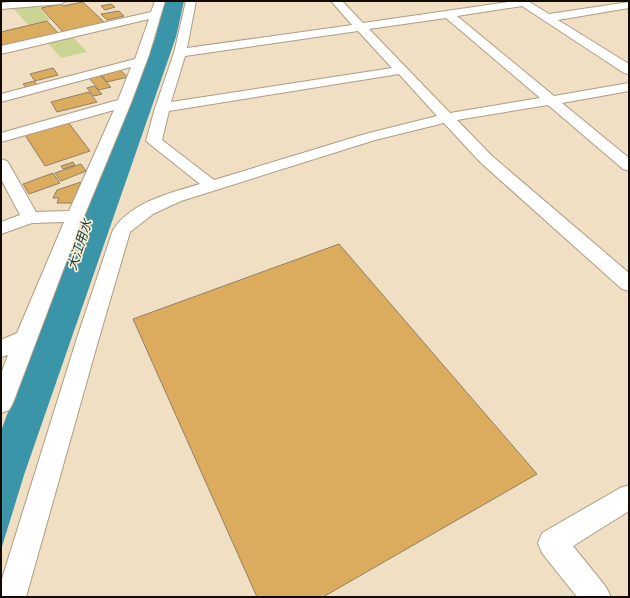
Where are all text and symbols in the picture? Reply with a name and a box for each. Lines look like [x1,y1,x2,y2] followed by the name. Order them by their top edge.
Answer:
[64,216,96,272] water label: 大江用水

